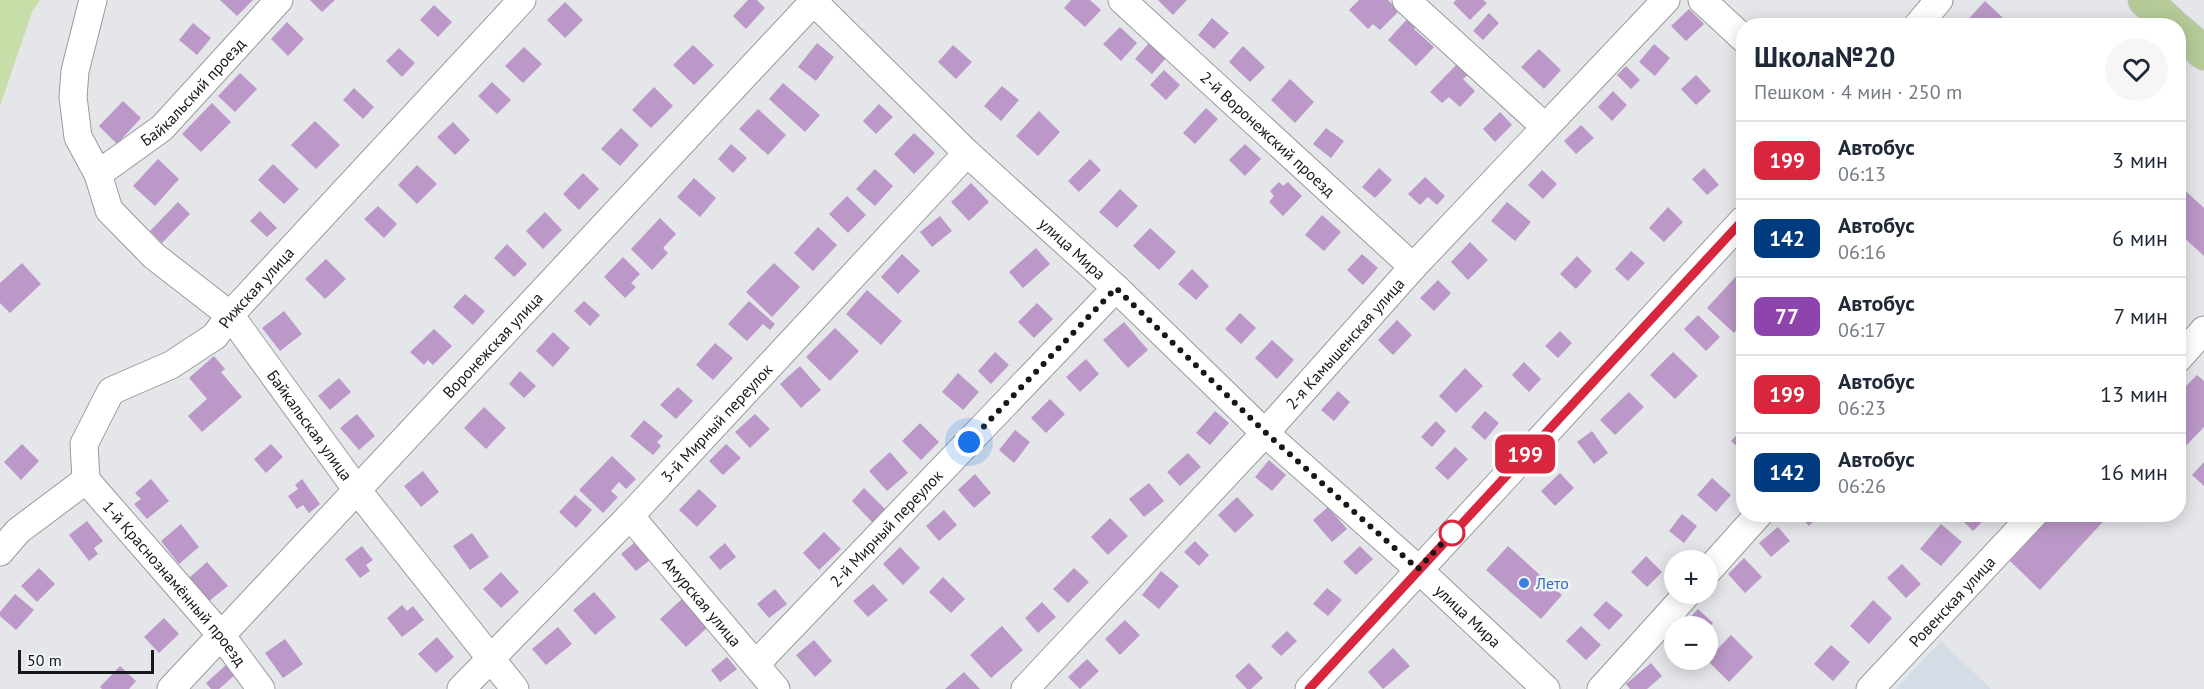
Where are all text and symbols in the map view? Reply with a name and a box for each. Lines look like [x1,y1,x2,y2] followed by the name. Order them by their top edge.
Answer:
[137,34,250,150] street label: Байкальский проезд
[1754,38,1895,75] text: Школа№20
[2105,38,2168,101] button: heart
[1196,67,1340,201] street label: 2-й Воронежский проезд
[1754,79,1962,105] text: Пешком · 4 мин · 250 m
[1838,133,1915,161] text: Автобус
[2112,146,2168,174] text: 3 мин
[1769,147,1805,174] text: 199
[1838,161,1886,187] text: 06:13
[1838,211,1915,239] text: Автобус
[1035,213,1110,284] street label: улица Мира
[2112,224,2168,252] text: 6 мин
[1769,225,1805,252] text: 142
[1838,239,1886,265] text: 06:16
[214,243,298,332] street label: Рижская улица
[1281,274,1409,413] street label: 2-я Камышенская улица
[438,288,547,402] street label: Воронежская улица
[1838,289,1915,317] text: Автобус
[2113,302,2168,330] text: 7 мин
[1775,303,1799,330] text: 77
[1838,317,1886,343] text: 06:17
[657,359,777,486] street label: 3-й Мирный переулок
[263,366,357,484] street label: Байкальская улица
[1838,367,1915,395] text: Автобус
[2100,380,2168,408] text: 13 мин
[1769,381,1805,408] text: 199
[1838,395,1886,421] text: 06:23
[954,427,984,457] your location
[1490,434,1559,474] line badge: 199
[1507,441,1543,468] text: 199
[1838,445,1915,473] text: Автобус
[2100,458,2168,486] text: 16 мин
[1769,459,1805,486] text: 142
[825,465,947,591] street label: 2-й Мирный переулок
[1838,473,1886,499] text: 06:26
[99,496,251,670] street label: 1-й Краснознамённый проезд
[1439,520,1465,546] unlabelled marker
[1664,550,1718,670] map controls
[1664,550,1718,604] button: +
[1905,552,1999,651] street label: Ровенская улица
[659,553,746,651] street label: Амурская улица
[1535,573,1569,593] place label: Лето
[1517,576,1531,590] marker: Лето
[1431,580,1505,652] street label: улица Мира
[1664,616,1718,670] button: −
[18,647,154,674] scale bar
[27,650,62,670] text: 50 m

